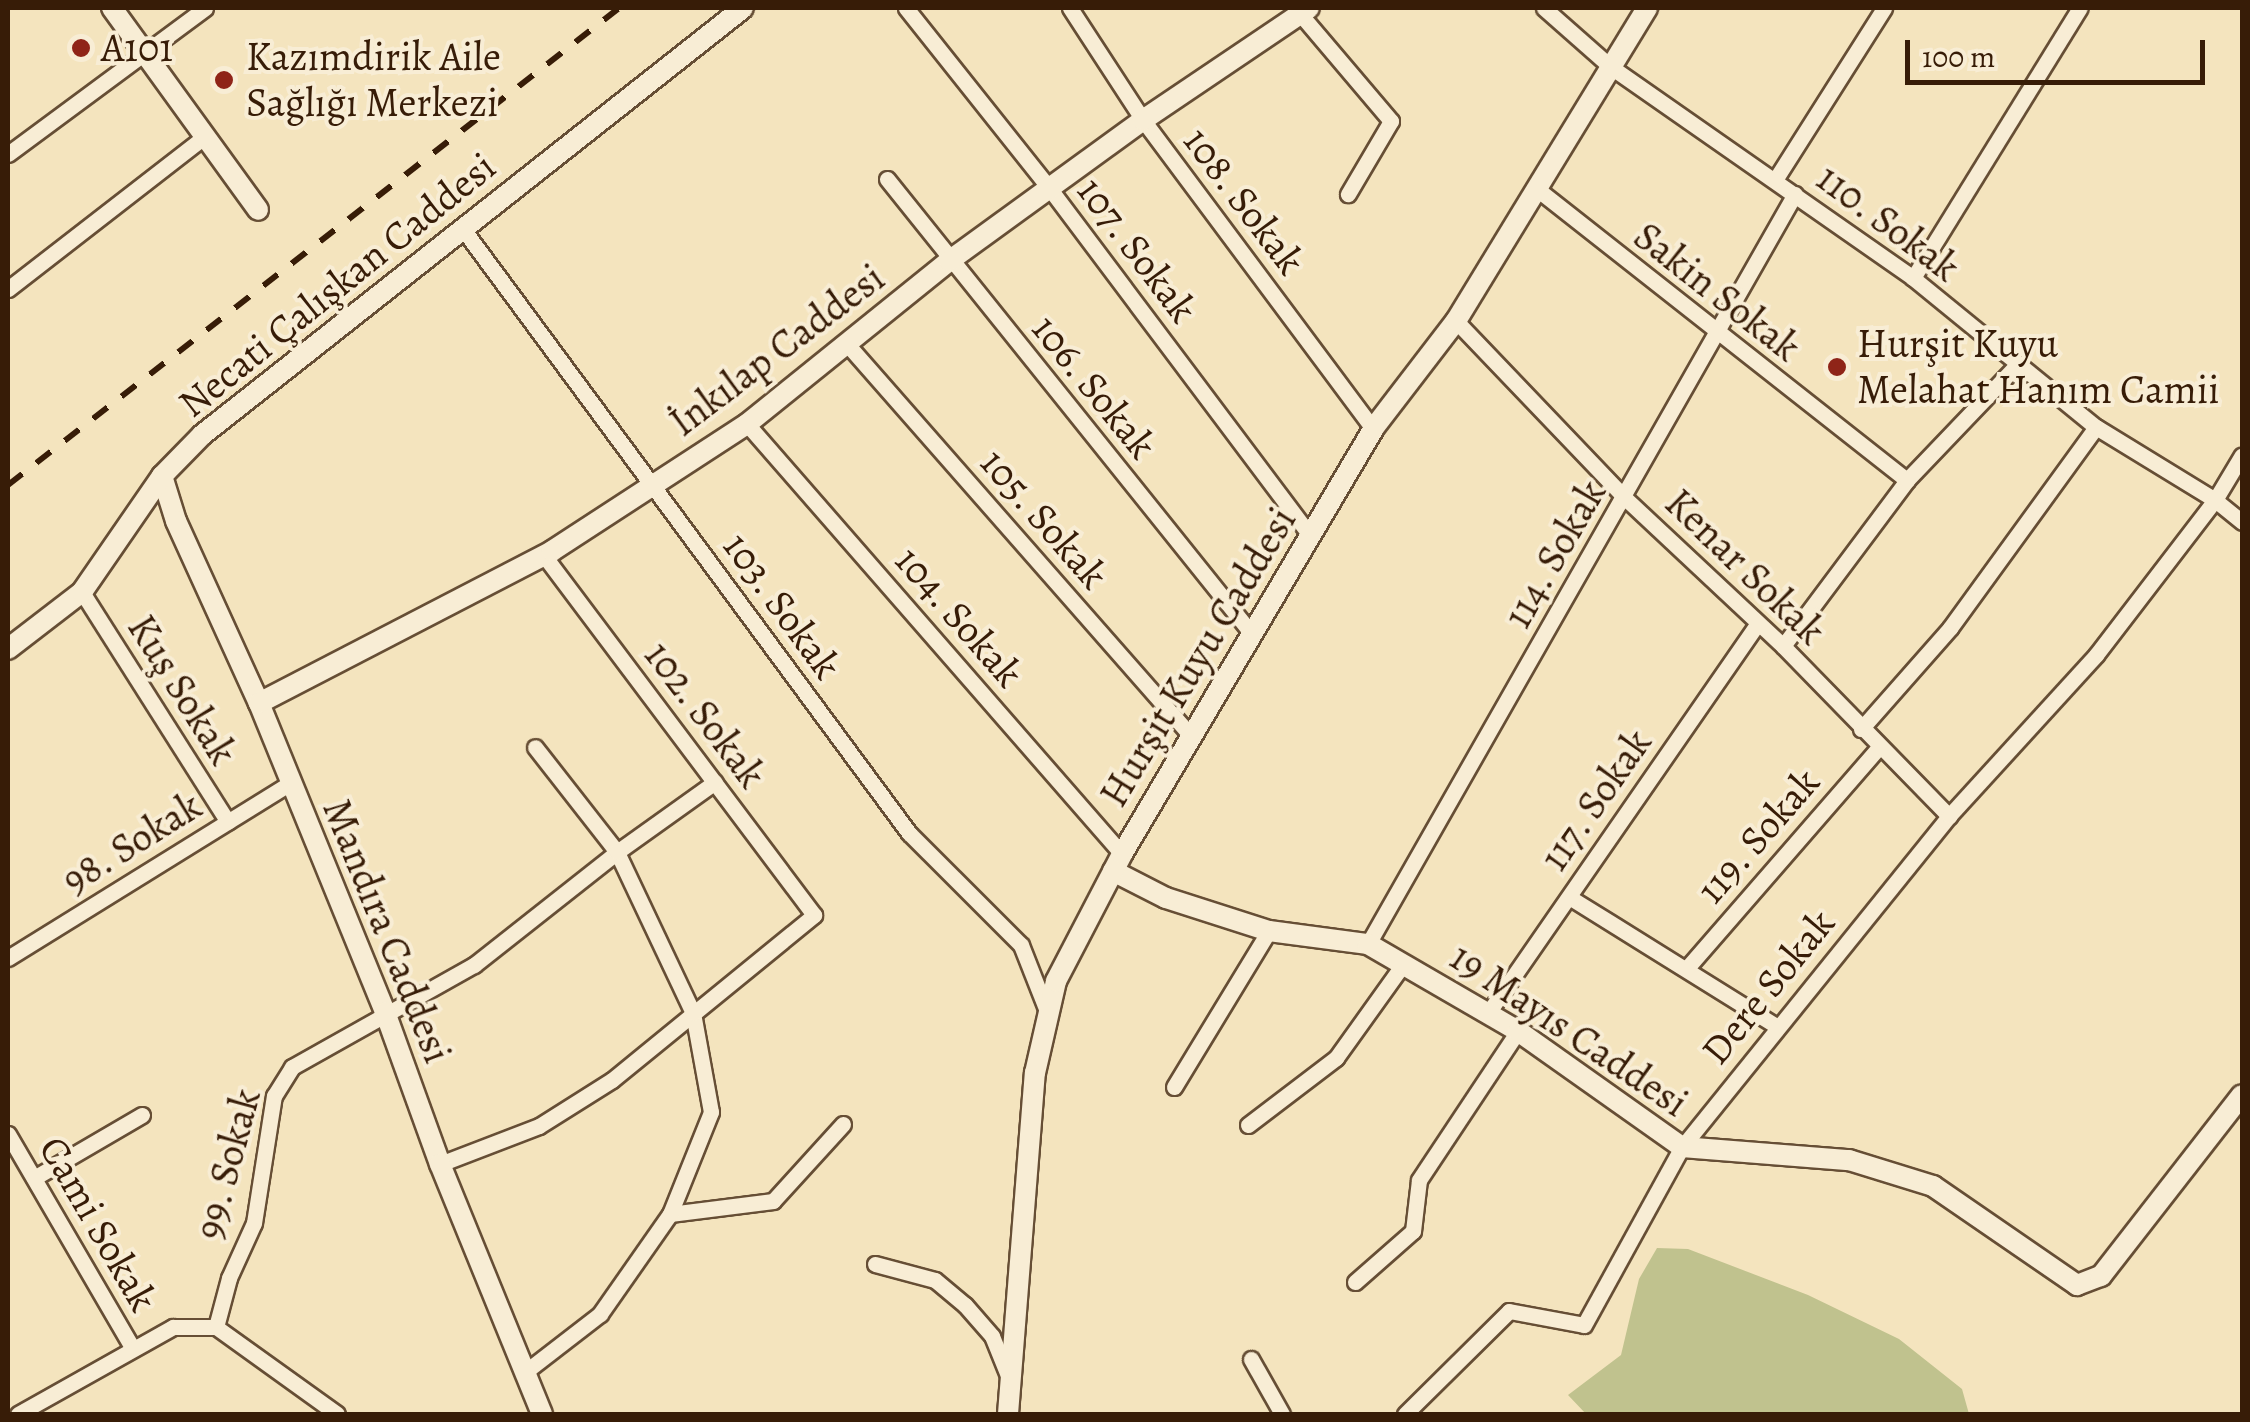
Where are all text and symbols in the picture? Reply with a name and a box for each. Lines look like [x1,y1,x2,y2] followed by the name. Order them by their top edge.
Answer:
[1910,20,2210,82] scale bar
[101,24,173,72] place label: A101
[246,33,501,127] place label: Kazımdirik Aile Sağlığı Merkezi
[70,37,92,59] marker: A101
[1922,37,1995,77] text: 100 m
[211,67,237,93] marker: Kazımdirik Aile Sağlığı Merkezi
[1173,118,1315,284] street label: 108. Sokak
[169,142,505,428] street label: Necati Çalışkan Caddesi
[1807,154,1969,292] street label: 110. Sokak
[1067,168,1207,332] street label: 107. Sokak
[1624,212,1810,372] street label: Sakin Sokak
[660,254,894,446] street label: İnkılap Caddesi
[1021,305,1167,469] street label: 106. Sokak
[1857,320,2219,414] place label: Hurşit Kuyu Melahat Hanım Camii
[1826,356,1848,378] marker: Hurşit Kuyu Melahat Hanım Camii
[970,439,1118,599] street label: 105. Sokak
[1493,471,1617,637] street label: 114. Sokak
[1655,479,1835,655] street label: Kenar Sokak
[1090,499,1306,815] street label: Hurşit Kuyu Caddesi
[713,523,851,689] street label: 103. Sokak
[885,537,1033,697] street label: 104. Sokak
[117,606,247,774] street label: Kuş Sokak
[634,632,776,798] street label: 102. Sokak
[1530,720,1662,880] street label: 117. Sokak
[1686,759,1830,913] street label: 119. Sokak
[53,781,211,905] street label: 98. Sokak
[312,792,462,1070] street label: Mandıra Caddesi
[1691,900,1845,1074] street label: Dere Sokak
[1441,933,1697,1127] street label: 19 Mayıs Caddesi
[185,1083,271,1245] street label: 99. Sokak
[29,1128,167,1320] street label: Cami Sokak

